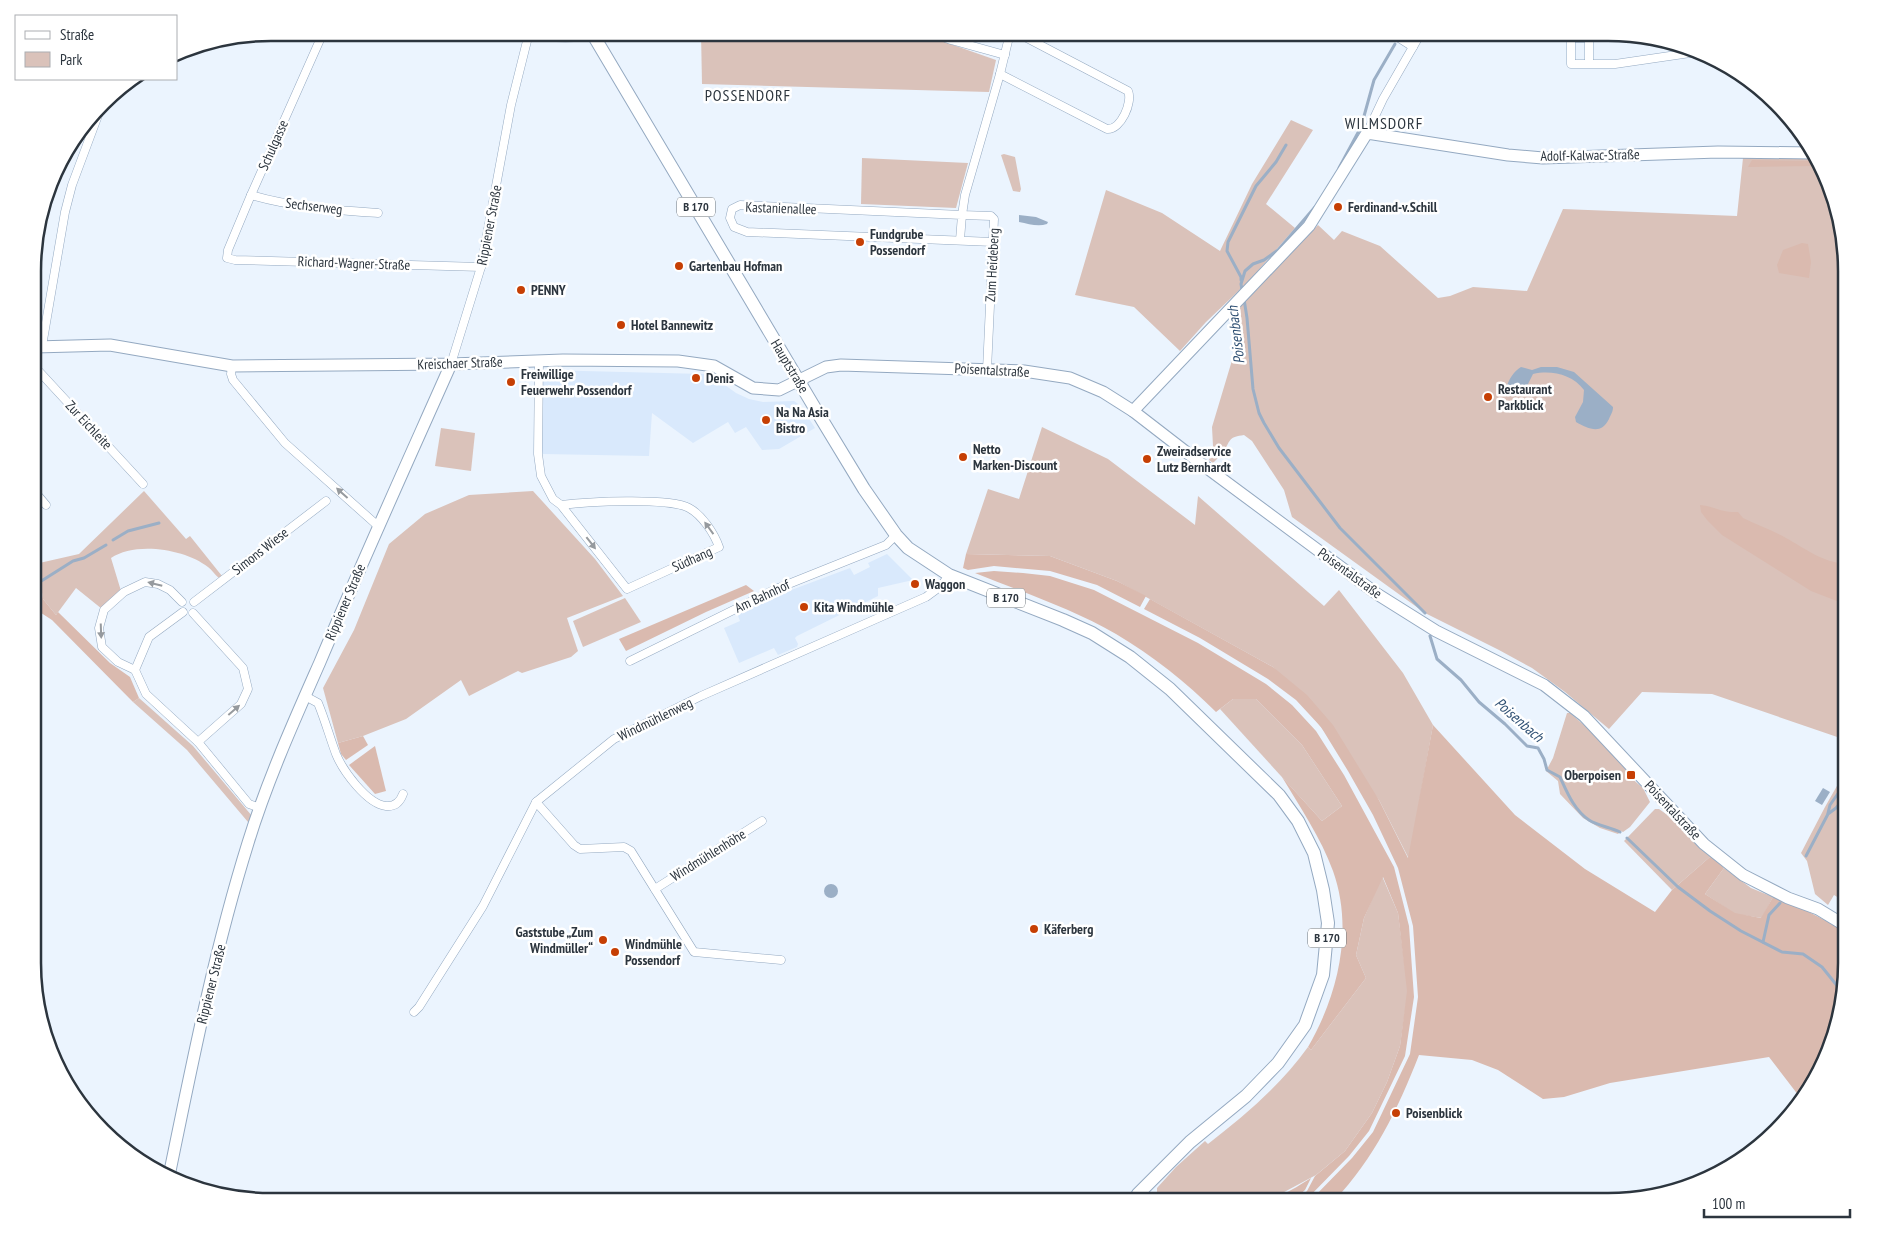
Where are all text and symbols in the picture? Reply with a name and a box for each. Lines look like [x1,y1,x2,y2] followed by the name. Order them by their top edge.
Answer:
[15,15,178,80] legend
[60,25,94,44] text: Straße
[60,50,82,69] text: Park
[705,85,791,105] district label: POSSENDORF
[1345,113,1423,133] district label: WILMSDORF
[254,117,292,173] street label: Schulgasse
[1540,145,1640,165] street label: Adolf-Kalwac-Straße
[472,183,506,267] street label: Rippiener Straße
[285,194,343,218] street label: Sechserweg
[677,198,715,216] road number: B 170
[745,198,817,218] street label: Kastanienallee
[1348,198,1438,216] place label: Ferdinand-v.Schill
[1332,201,1344,213] marker: Ferdinand-v.Schill
[870,225,926,259] place label: Fundgrube Possendorf
[981,228,1003,302] street label: Zum Heideberg
[854,236,866,248] marker: Fundgrube Possendorf
[297,252,411,274] street label: Richard-Wagner-Straße
[689,257,782,275] place label: Gartenbau Hofman
[673,260,685,272] marker: Gartenbau Hofman
[531,281,566,299] place label: PENNY
[515,284,527,296] marker: PENNY
[1222,304,1248,365] water label: Poisenbach
[631,316,713,334] place label: Hotel Bannewitz
[615,319,627,331] marker: Hotel Bannewitz
[767,336,813,396] street label: Hauptstraße
[417,353,503,373] street label: Kreischaer Straße
[954,359,1030,381] street label: Poisentalstraße
[521,365,633,399] place label: Freiwillige Feuerwehr Possendorf
[706,369,734,387] place label: Denis
[690,372,702,384] marker: Denis
[505,376,517,388] marker: Freiwillige Feuerwehr Possendorf
[1498,380,1552,414] place label: Restaurant Parkblick
[1482,391,1494,403] marker: Restaurant Parkblick
[62,397,116,453] street label: Zur Eichleite
[776,403,829,437] place label: Na Na Asia Bistro
[760,414,772,426] marker: Na Na Asia Bistro
[973,440,1057,474] place label: Netto Marken-Discount
[1157,442,1231,476] place label: Zweiradservice Lutz Bernhardt
[957,451,969,463] marker: Netto Marken-Discount
[1141,453,1153,465] marker: Zweiradservice Lutz Bernhardt
[336,487,348,499] one-way arrow
[703,522,714,535] one-way arrow
[228,523,292,579] street label: Simons Wiese
[586,536,597,549] one-way arrow
[669,542,715,576] street label: Südhang
[1314,544,1386,602] street label: Poisentalstraße
[321,561,369,643] street label: Rippiener Straße
[732,575,793,617] street label: Am Bahnhof
[924,575,965,593] place label: Waggon
[909,578,921,590] marker: Waggon
[147,580,163,588] one-way arrow
[987,588,1025,608] road number: B 170
[814,598,894,616] place label: Kita Windmühle
[798,601,810,613] marker: Kita Windmühle
[97,624,105,640] one-way arrow
[615,693,695,745] street label: Windmühlenweg
[1491,693,1549,747] water label: Poisenbach
[228,704,241,715] one-way arrow
[1564,766,1621,784] place label: Oberpoisen
[1625,769,1637,781] marker: Oberpoisen
[1641,776,1705,844] street label: Poisentalstraße
[667,825,749,885] street label: Windmühlenhöhe
[1044,920,1093,938] place label: Käferberg
[515,923,593,957] place label: Gaststube „Zum Windmüller“
[1028,923,1040,935] marker: Käferberg
[1308,928,1346,948] road number: B 170
[597,934,609,946] marker: Gaststube „Zum Windmüller“
[624,935,682,969] place label: Windmühle Possendorf
[192,942,230,1026] street label: Rippiener Straße
[609,946,621,958] marker: Windmühle Possendorf
[1406,1104,1462,1122] place label: Poisenblick
[1390,1107,1402,1119] marker: Poisenblick
[1704,1186,1850,1218] scale bar
[1712,1194,1745,1213] text: 100 m

